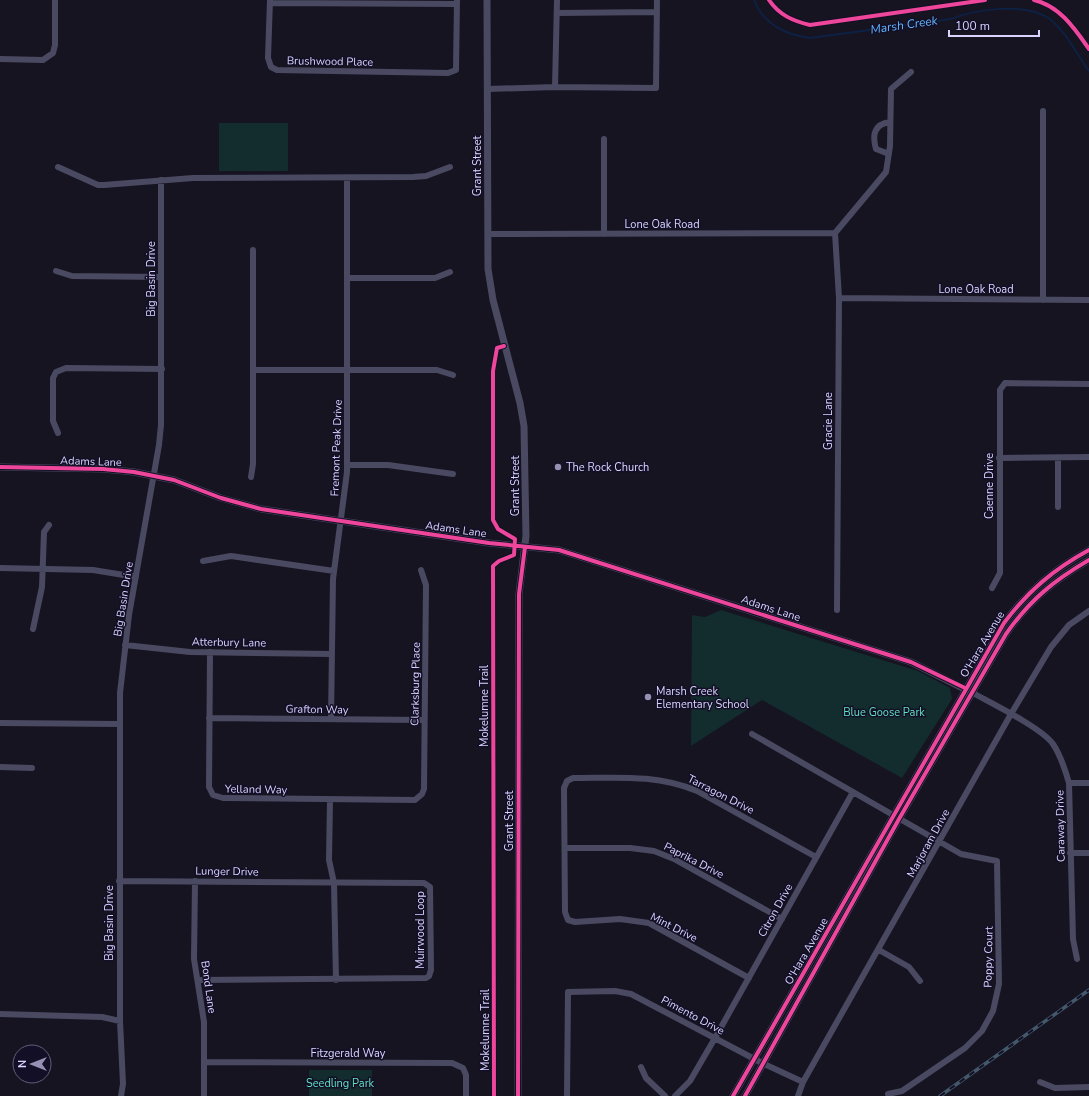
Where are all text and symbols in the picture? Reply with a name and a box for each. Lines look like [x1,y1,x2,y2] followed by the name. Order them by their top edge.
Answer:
[869,12,940,38] water label: Marsh Creek
[949,12,1039,38] scale bar
[955,18,990,34] text: 100 m
[287,53,374,70] street label: Brushwood Place
[470,136,485,196] street label: Grant Street
[624,217,700,232] street label: Lone Oak Road
[144,241,159,317] street label: Big Basin Drive
[938,282,1014,297] street label: Lone Oak Road
[821,392,836,450] street label: Gracie Lane
[327,399,346,497] street label: Fremont Peak Drive
[60,453,122,470] street label: Adams Lane
[982,453,997,519] street label: Caenne Drive
[508,456,523,516] street label: Grant Street
[566,460,649,475] place label: The Rock Church
[553,462,563,472] marker: The Rock Church
[424,518,488,541] street label: Adams Lane
[110,560,137,638] street label: Big Basin Drive
[739,592,803,625] street label: Adams Lane
[957,608,1008,680] street label: O'Hara Avenue
[192,634,266,651] street label: Atterbury Lane
[407,642,424,726] street label: Clarksburg Place
[477,664,492,747] street label: Mokelumne Trail
[656,684,750,712] place label: Marsh Creek Elementary School
[643,692,653,702] marker: Marsh Creek Elementary School
[285,701,349,718] street label: Grafton Way
[843,705,925,720] park label: Blue Goose Park
[685,771,757,818] street label: Tarragon Drive
[224,781,288,798] street label: Yelland Way
[1052,790,1069,862] street label: Caraway Drive
[502,791,517,851] street label: Grant Street
[903,806,953,880] street label: Marjoram Drive
[661,839,727,882] street label: Paprika Drive
[195,863,259,880] street label: Lunger Drive
[755,881,796,940] street label: Citron Drive
[102,885,117,961] street label: Big Basin Drive
[413,891,428,969] street label: Muirwood Loop
[648,909,700,946] street label: Mint Drive
[781,915,832,987] street label: O'Hara Avenue
[980,926,997,988] street label: Poppy Court
[197,960,220,1014] street label: Bond Lane
[478,988,493,1071] street label: Mokelumne Trail
[658,992,727,1039] street label: Pimento Drive
[12,1044,52,1084] north arrow
[311,1046,386,1061] street label: Fitzgerald Way
[15,1060,30,1068] text: N
[306,1076,375,1091] park label: Seedling Park

